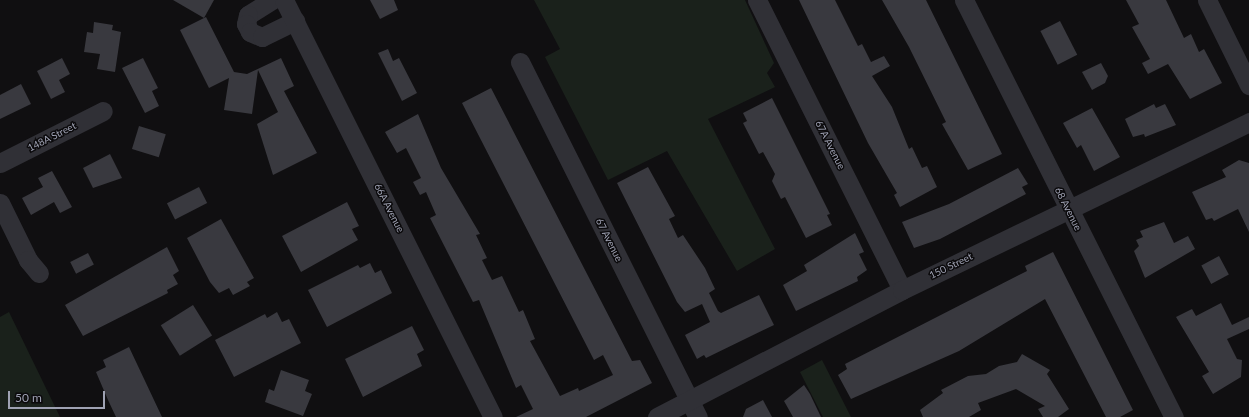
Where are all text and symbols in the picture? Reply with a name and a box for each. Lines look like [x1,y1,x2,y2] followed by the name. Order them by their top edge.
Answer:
[812,118,848,172] street label: 67A Avenue
[26,120,78,154] street label: 148A Street
[371,181,407,235] street label: 66A Avenue
[1052,185,1084,233] street label: 68 Avenue
[593,216,625,264] street label: 67 Avenue
[928,250,974,282] street label: 150 Street
[10,383,107,409] scale bar
[15,390,42,405] text: 50 m

